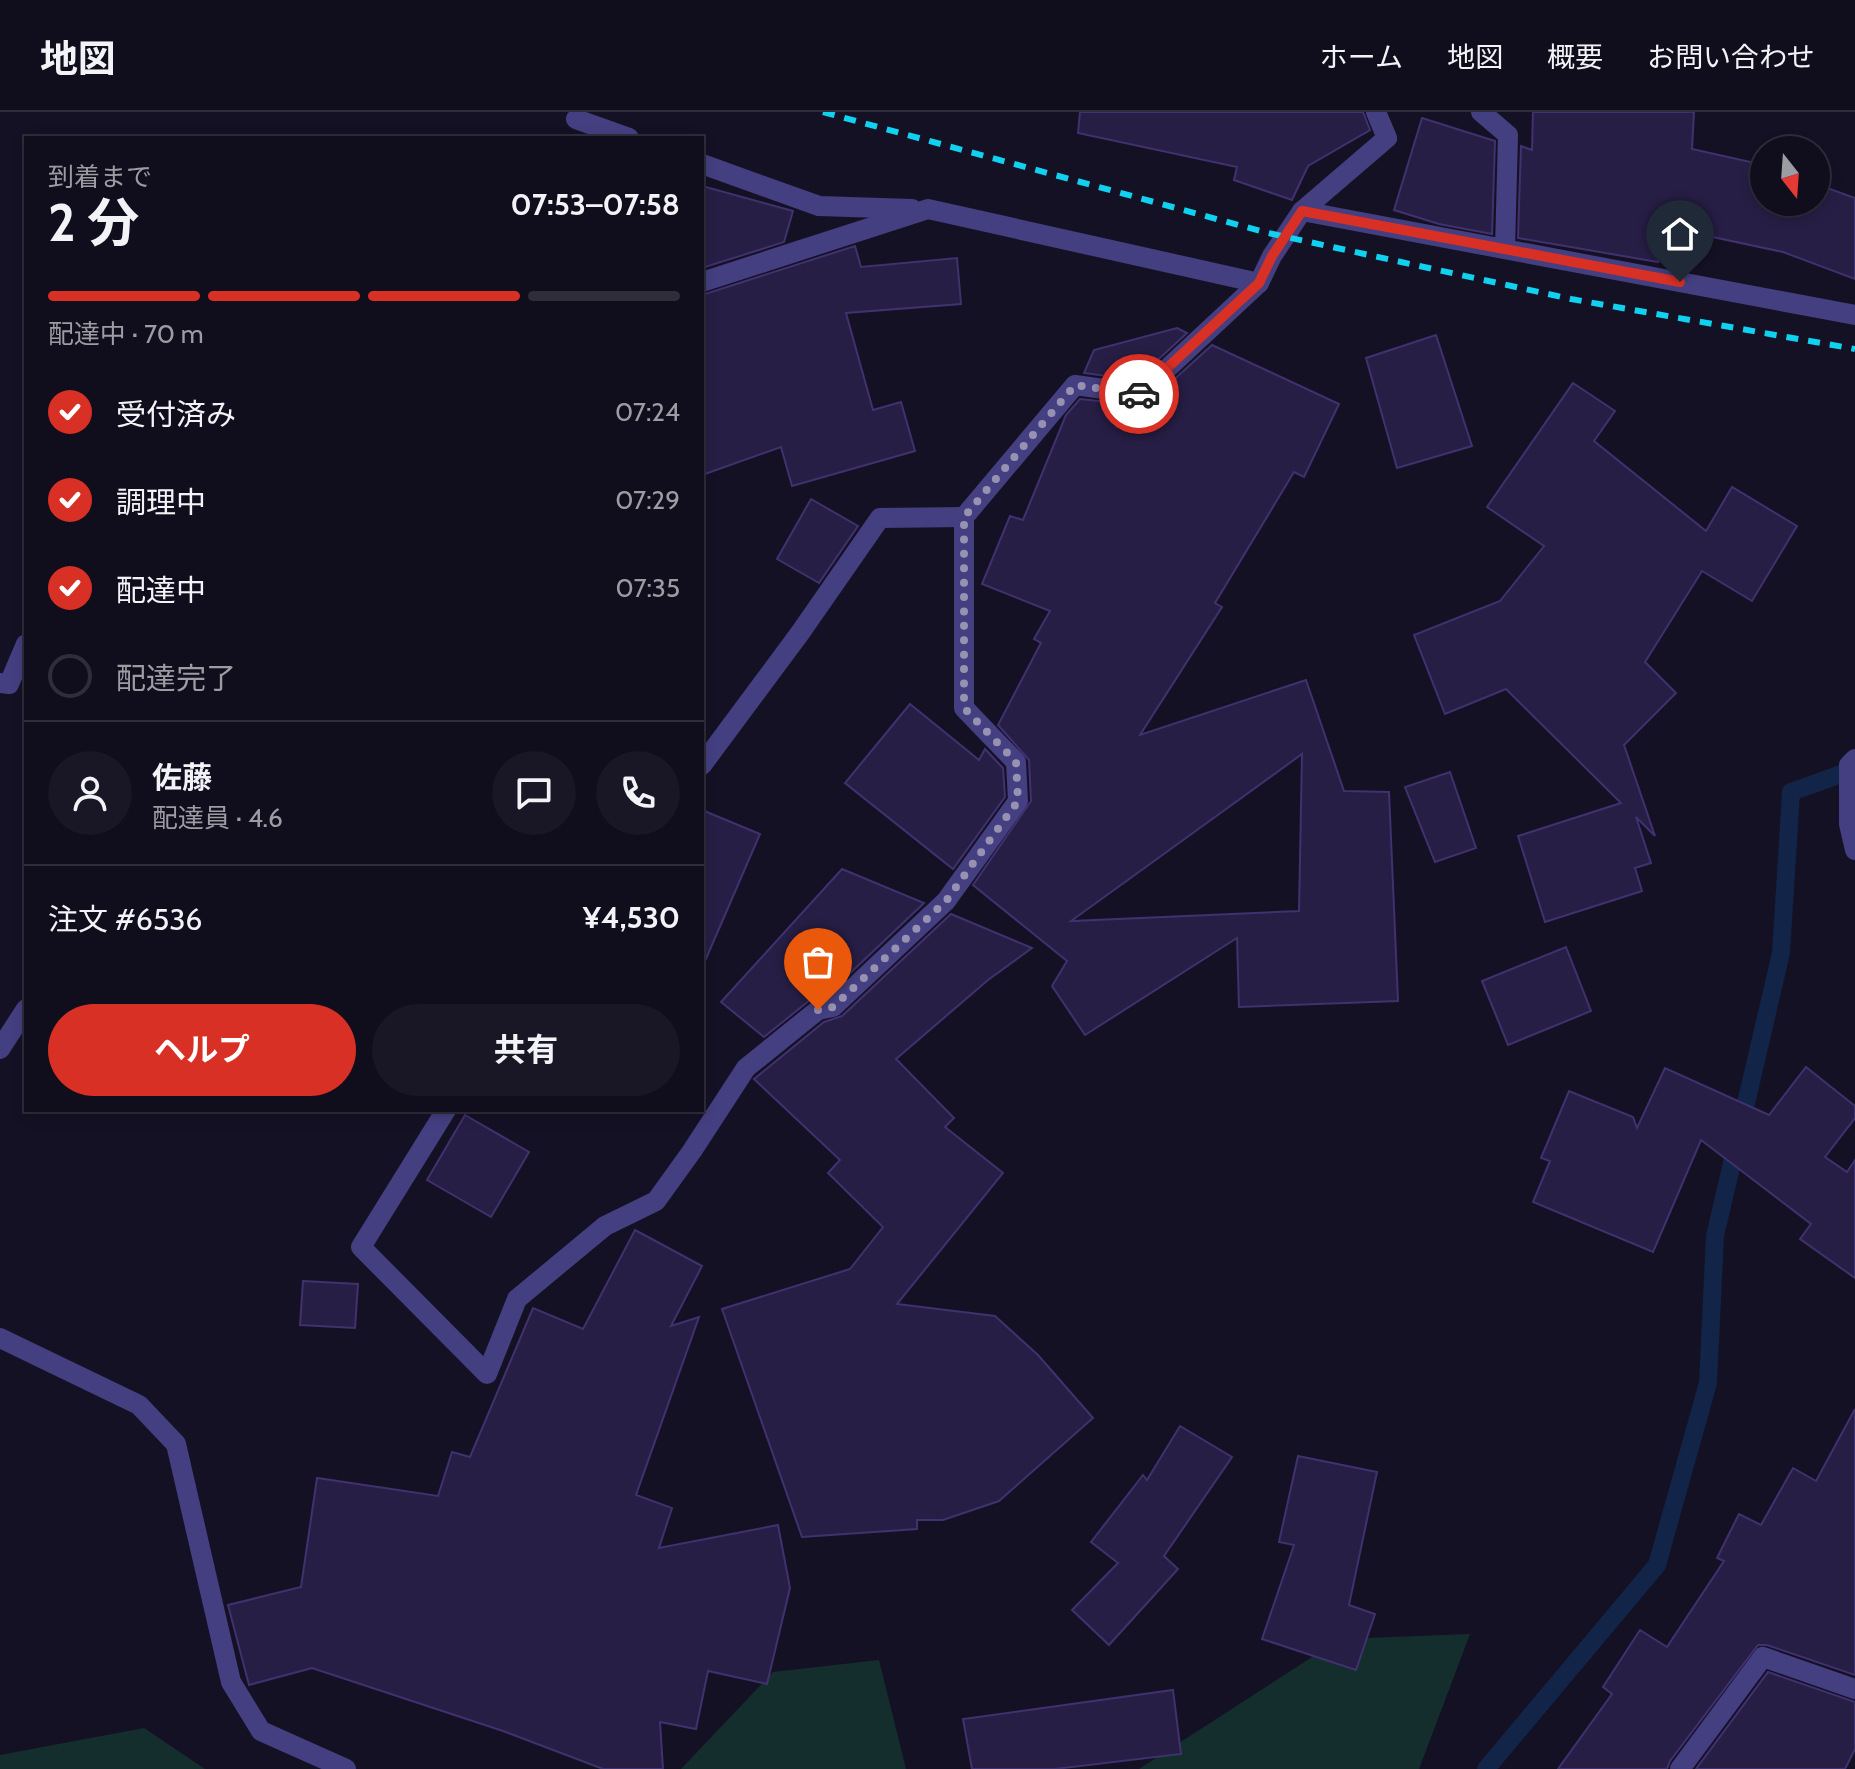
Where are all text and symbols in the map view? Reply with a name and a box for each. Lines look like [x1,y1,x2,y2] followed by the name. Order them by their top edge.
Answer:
[40,35,116,82] text: 地図
[1320,40,1403,74] text: ホーム
[1447,40,1503,74] text: 地図
[1547,40,1603,74] text: 概要
[1647,40,1815,74] text: お問い合わせ
[1750,136,1830,216] north arrow
[1750,136,1830,216] map controls
[48,161,152,193] text: 到着まで
[511,186,680,223] text: 07:53–07:58
[48,191,139,254] text: 2 分
[1646,200,1714,282] pin
[1658,212,1702,256] icon: home
[48,318,204,350] text: 配達中 · 70 m
[1099,354,1179,434] courier
[1117,372,1161,416] icon: car
[48,390,92,434] icon: check
[116,396,236,433] text: 受付済み
[615,396,680,428] text: 07:24
[48,478,92,522] icon: check
[116,484,206,521] text: 調理中
[615,484,680,516] text: 07:29
[48,566,92,610] icon: check
[116,572,206,609] text: 配達中
[616,572,680,604] text: 07:35
[116,660,236,697] text: 配達完了
[48,751,132,835] button: person
[492,751,576,835] button: chat
[596,751,680,835] button: phone
[152,759,212,796] text: 佐藤
[152,802,283,834] text: 配達員 · 4.6
[583,899,680,936] text: ¥4,530
[48,901,202,938] text: 注文 #6536
[784,928,852,1010] pin
[796,940,840,984] icon: bag
[48,1004,356,1096] button: ヘルプ
[372,1004,680,1096] button: 共有

